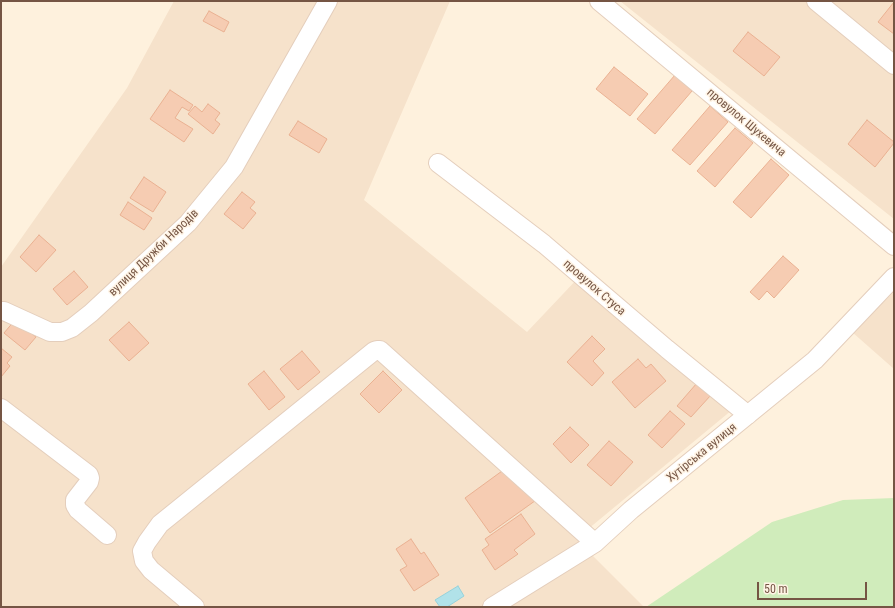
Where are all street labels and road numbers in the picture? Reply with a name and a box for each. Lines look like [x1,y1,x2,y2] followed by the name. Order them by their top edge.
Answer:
[704,86,788,160] street label: провулок Шухевича
[106,206,202,300] street label: вулиця Дружби Народів
[560,257,628,319] street label: провулок Стуса
[664,420,740,486] street label: Хутірська вулиця

